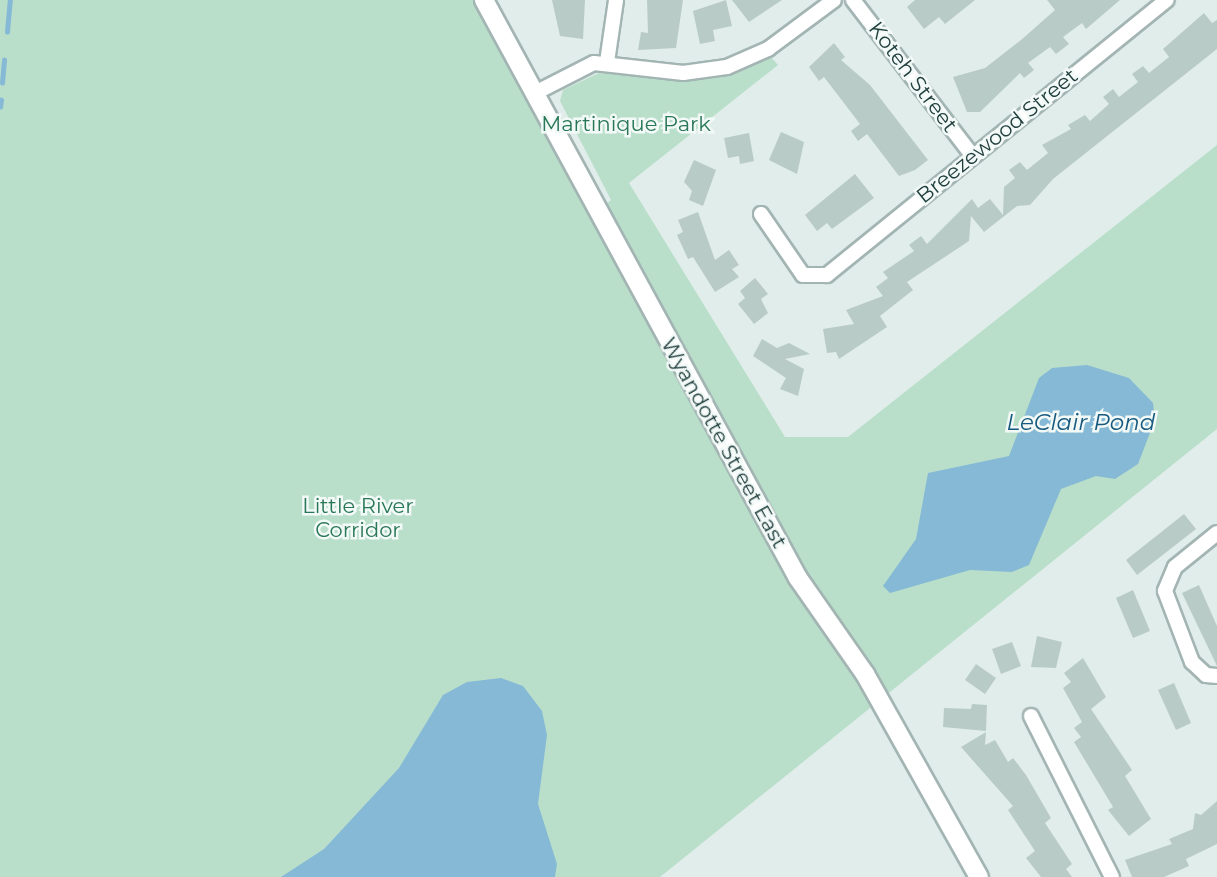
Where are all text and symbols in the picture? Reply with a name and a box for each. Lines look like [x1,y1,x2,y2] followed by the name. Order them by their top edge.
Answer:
[863,17,963,137] street label: Koteh Street
[911,63,1083,209] street label: Breezewood Street
[541,111,711,137] park label: Martinique Park
[656,333,792,553] street label: Wyandotte Street East
[1007,408,1155,436] water label: LeClair Pond
[302,493,414,543] park label: Little River Corridor

